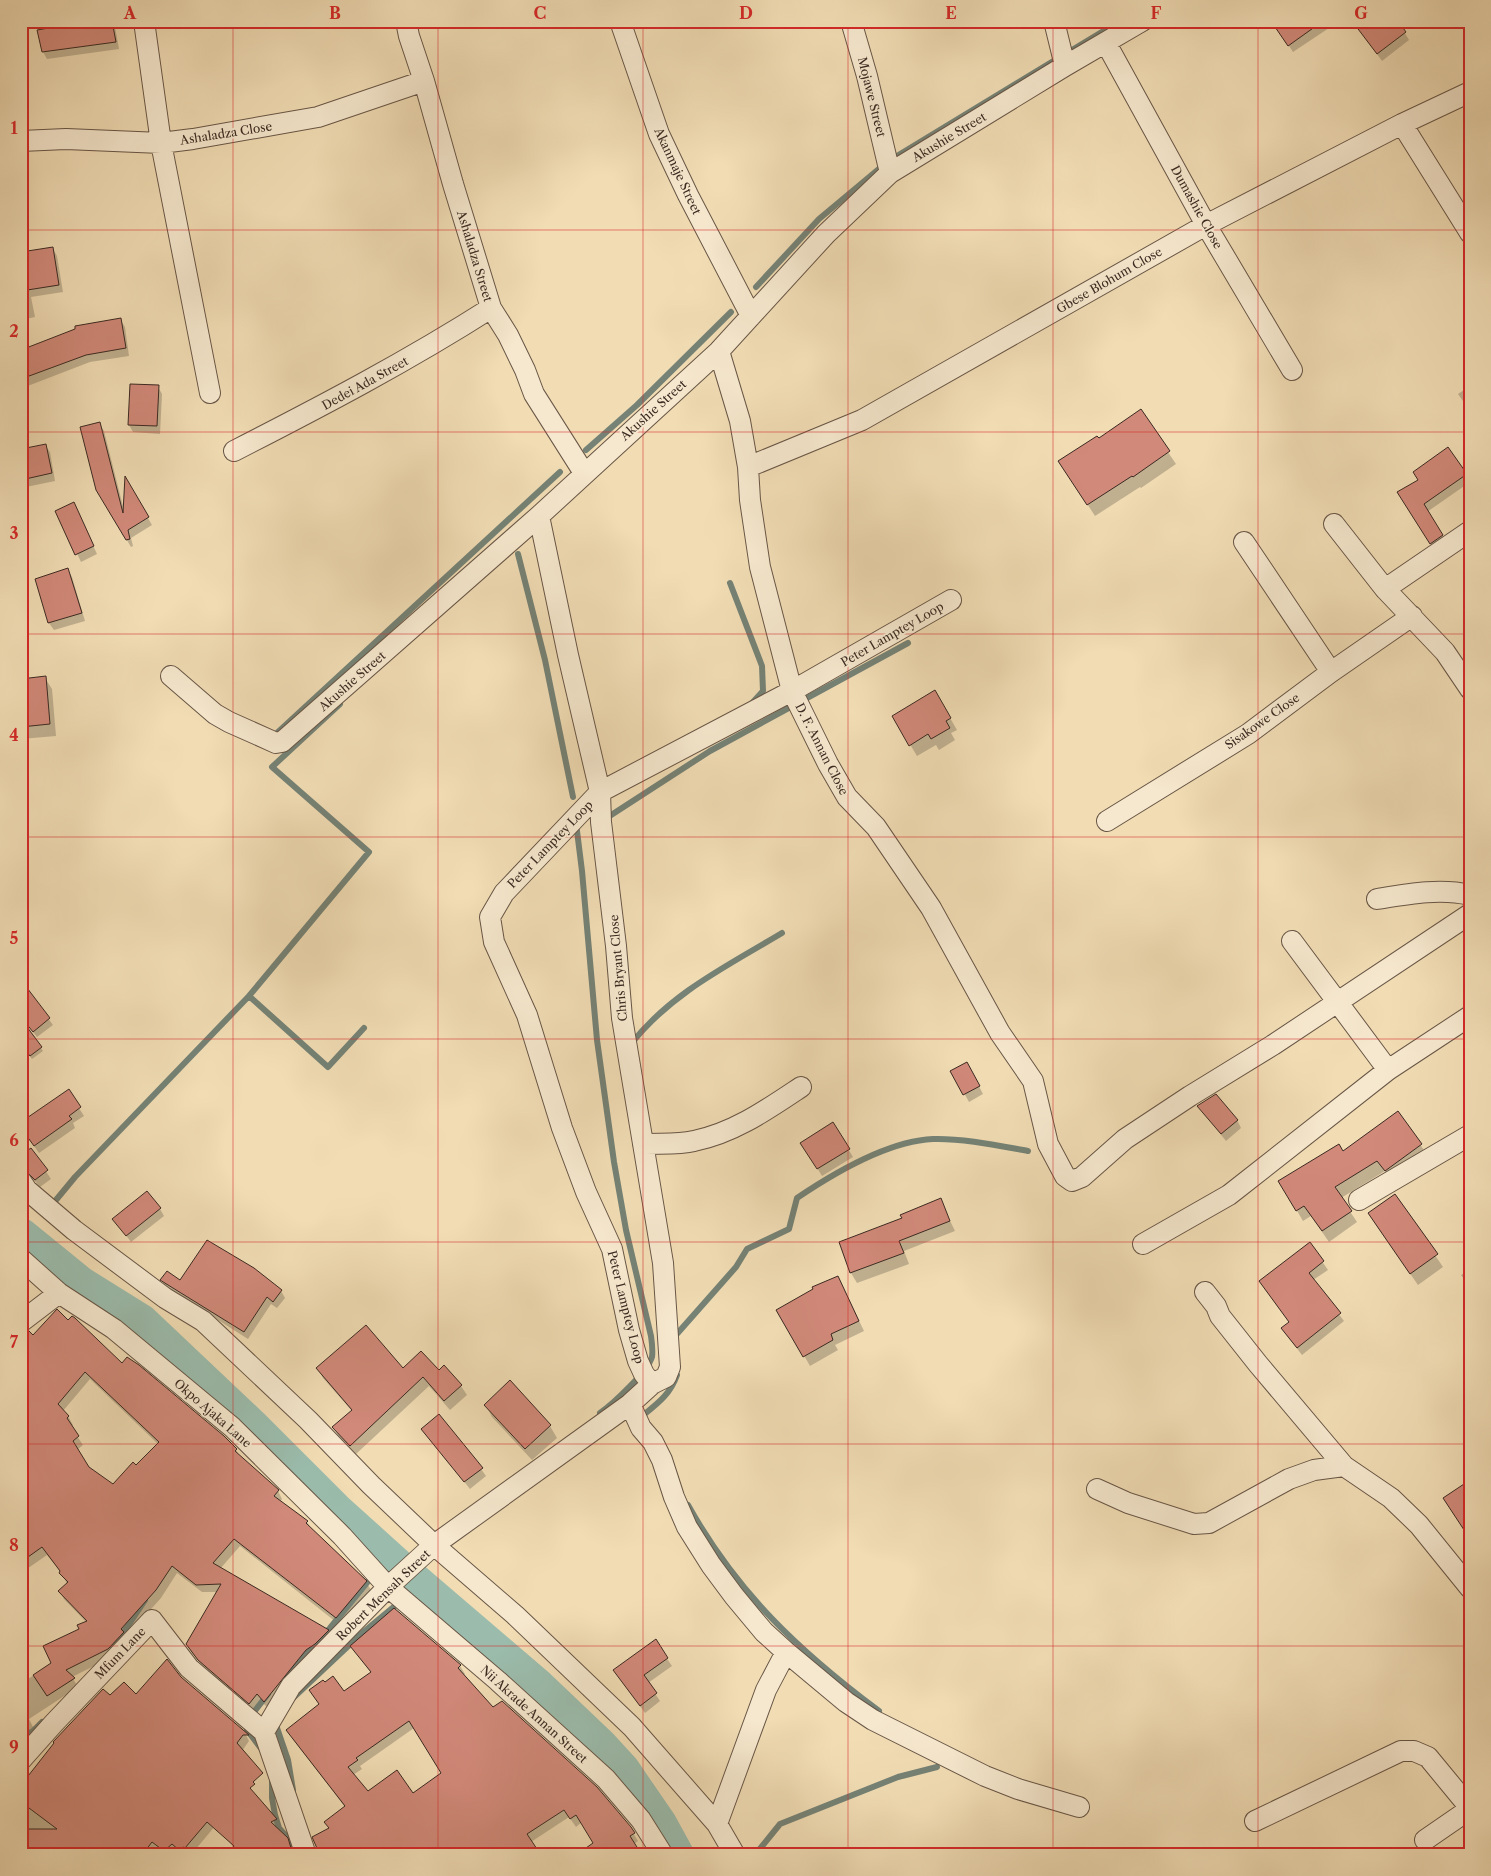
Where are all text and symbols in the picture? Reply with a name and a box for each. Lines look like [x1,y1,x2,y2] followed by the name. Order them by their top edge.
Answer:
[123,3,137,23] text: A
[329,3,341,23] text: B
[534,3,546,23] text: C
[739,3,753,23] text: D
[945,3,957,23] text: E
[1151,3,1162,23] text: F
[1354,3,1368,23] text: G
[855,55,889,139] street label: Mojawe Street
[908,109,989,165] street label: Akushie Street
[10,118,18,138] text: 1
[178,118,273,148] street label: Ashaladza Close
[651,124,705,218] street label: Akanmaje Street
[1168,163,1226,252] street label: Dumashie Close
[454,208,496,304] street label: Ashaladza Street
[1054,244,1165,316] street label: Gbese Blohum Close
[9,321,19,341] text: 2
[319,353,411,413] street label: Dedei Ada Street
[616,376,690,444] street label: Akushie Street
[9,523,19,543] text: 3
[838,598,946,670] street label: Peter Lamptey Loop
[315,647,389,715] street label: Akushie Street
[1222,690,1302,752] street label: Sisakowe Close
[792,700,852,798] street label: D. F. Annan Close
[9,725,19,745] text: 4
[504,797,596,891] street label: Peter Lamptey Loop
[606,914,630,1022] street label: Chris Bryant Close
[10,928,19,948] text: 5
[9,1130,19,1150] text: 6
[605,1249,647,1365] street label: Peter Lamptey Loop
[10,1332,19,1352] text: 7
[171,1375,255,1451] street label: Okpo Ajaka Lane
[9,1535,19,1555] text: 8
[333,1546,434,1644] street label: Robert Mensah Street
[91,1624,149,1682] street label: Mfum Lane
[477,1662,591,1766] street label: Nii Akrade Annan Street
[9,1737,19,1757] text: 9

